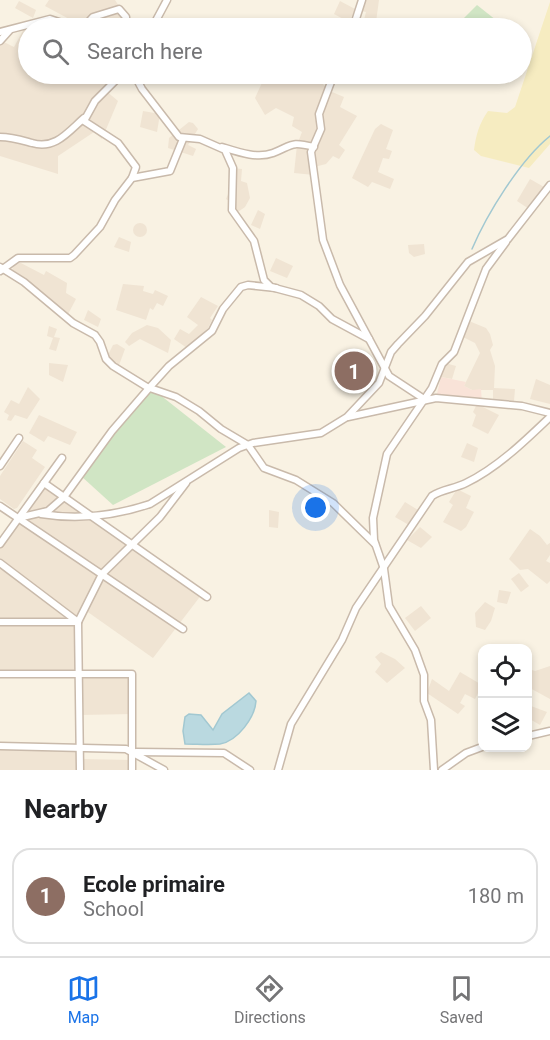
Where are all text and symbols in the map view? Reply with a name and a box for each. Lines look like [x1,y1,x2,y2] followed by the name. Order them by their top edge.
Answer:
[18,18,532,84] search box
[39,35,72,68] icon: search
[87,39,203,64] text: Search here
[334,348,374,394] pin: 1
[301,493,330,522] your location
[478,644,532,752] map controls
[478,644,532,698] button: locate
[478,698,532,752] button: layers
[24,794,107,824] text: Nearby
[83,872,225,897] text: Ecole primaire
[40,884,51,908] text: 1
[468,884,524,908] text: 180 m
[83,897,144,921] text: School
[67,972,100,1027] tab: Map
[234,972,306,1027] tab: Directions
[440,972,483,1027] tab: Saved

